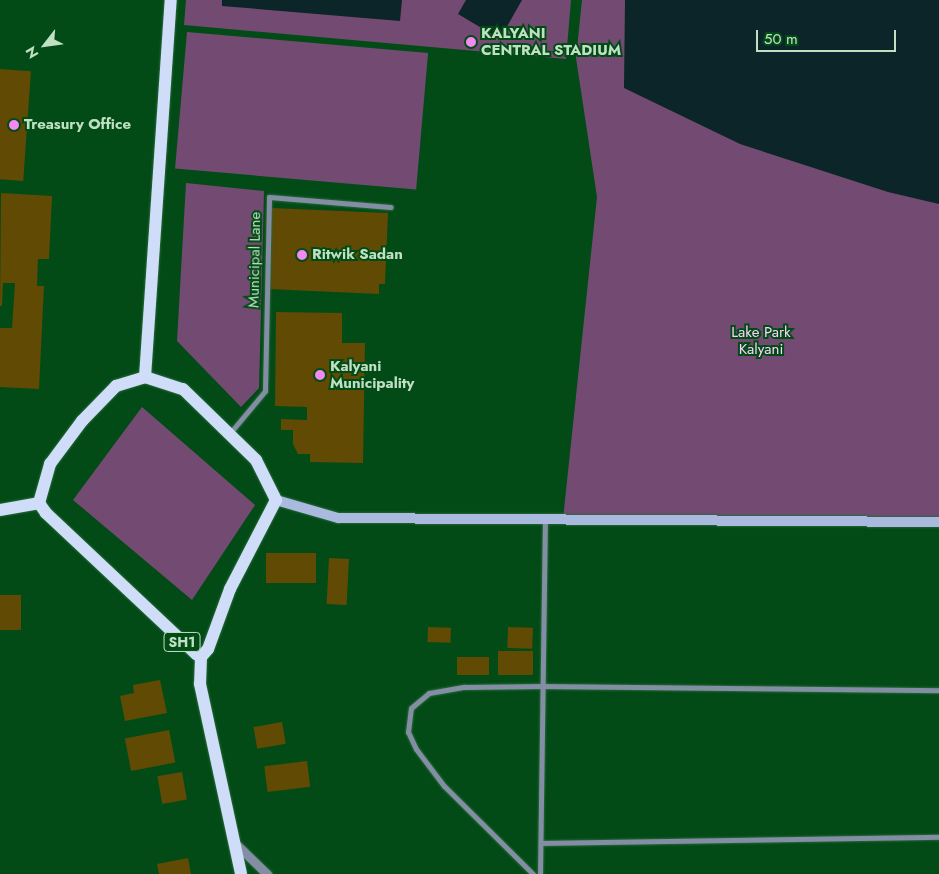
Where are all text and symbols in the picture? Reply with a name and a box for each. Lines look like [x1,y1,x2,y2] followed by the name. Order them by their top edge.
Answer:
[20,20,70,70] north arrow
[759,20,899,52] scale bar
[481,24,621,59] place label: KALYANI CENTRAL STADIUM
[764,28,798,50] text: 50 m
[465,36,477,48] marker: KALYANI CENTRAL STADIUM
[21,43,43,62] text: N
[24,116,131,134] place label: Treasury Office
[8,119,20,131] marker: Treasury Office
[245,212,265,308] street label: Municipal Lane
[312,246,403,264] place label: Ritwik Sadan
[296,249,308,261] marker: Ritwik Sadan
[731,323,791,358] park label: Lake Park Kalyani
[330,357,414,392] place label: Kalyani Municipality
[314,369,326,381] marker: Kalyani Municipality
[163,630,201,654] road number: SH1

